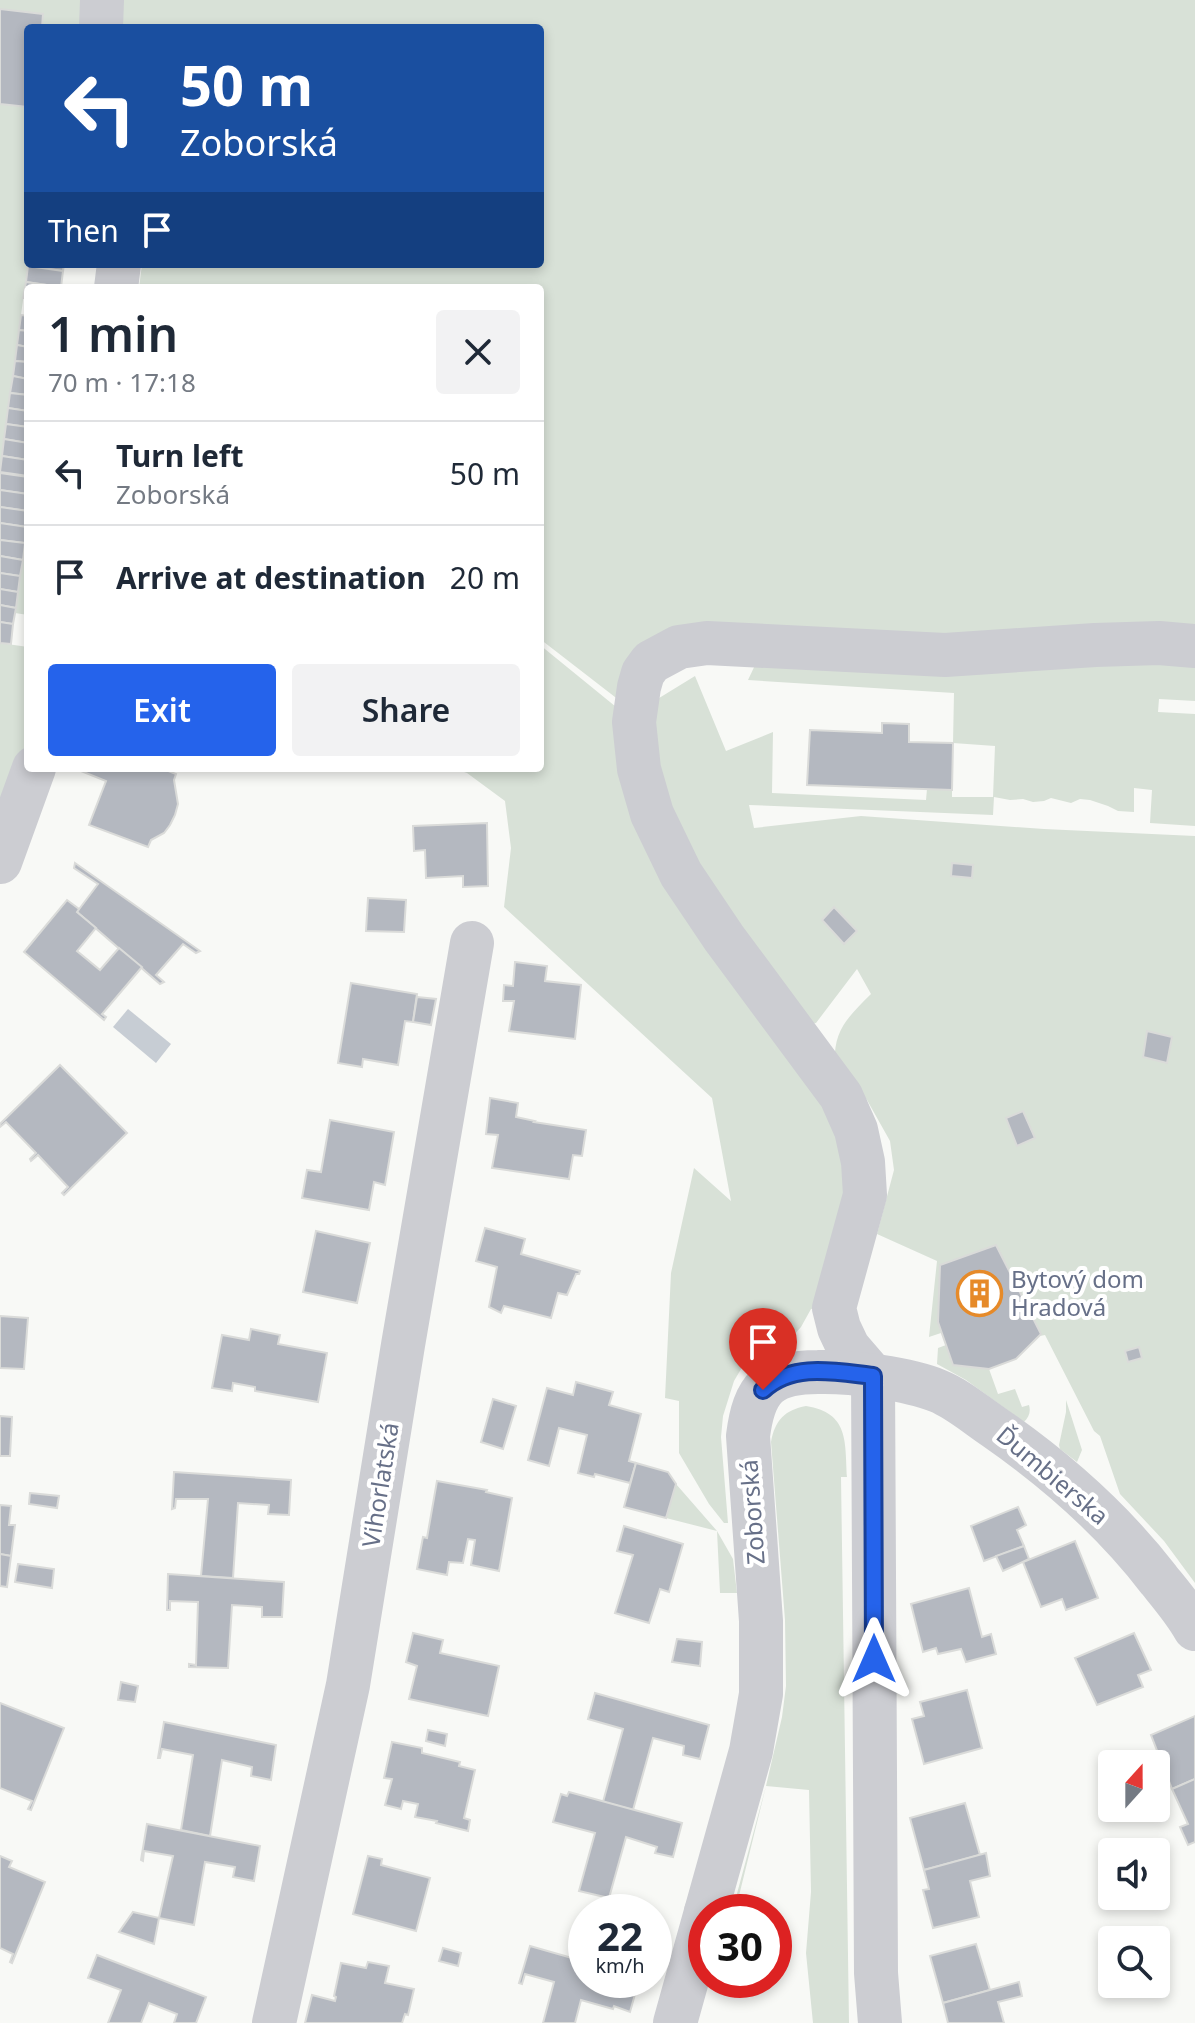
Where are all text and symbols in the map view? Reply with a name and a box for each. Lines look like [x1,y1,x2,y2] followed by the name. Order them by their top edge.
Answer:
[180,46,313,122] text: 50 m
[48,56,152,160] icon: left
[180,118,338,167] text: Zoborská
[135,208,179,252] icon: arrive
[48,210,119,251] text: Then
[48,301,178,366] text: 1 min
[436,310,520,394] button: close
[48,364,196,400] text: 70 m · 17:18
[116,435,244,476] text: Turn left
[48,451,92,495] icon: left
[450,453,520,494] text: 50 m
[116,476,230,512] text: Zoborská
[48,555,92,599] icon: arrive
[116,557,426,598] text: Arrive at destination
[450,557,520,598] text: 20 m
[48,664,276,756] button: Exit
[292,664,520,756] button: Share
[1011,1262,1144,1323] place label: Bytový dom Hradová
[956,1270,1004,1318] building icon: Bytový dom Hradová
[729,1308,797,1390] pin
[741,1320,785,1364] icon: arrive
[990,1418,1116,1532] street label: Ďumbierska
[353,1420,406,1550] street label: Vihorlatská
[731,1458,772,1566] street label: Zoborská
[832,1617,916,1701] position arrow
[1098,1750,1170,1822] north arrow
[1098,1750,1170,1998] map controls
[1098,1838,1170,1910] button: sound
[688,1894,792,1998] speed limit sign: 30
[597,1908,643,1963] text: 22
[1098,1926,1170,1998] button: search
[595,1952,645,1979] text: km/h

